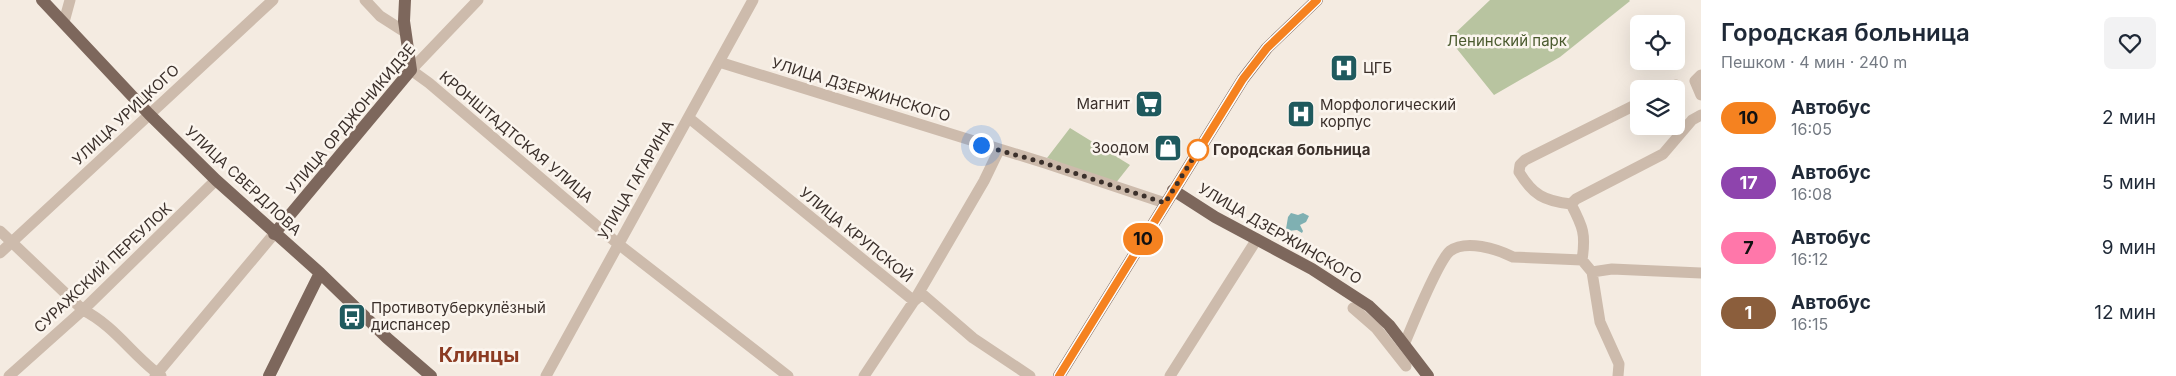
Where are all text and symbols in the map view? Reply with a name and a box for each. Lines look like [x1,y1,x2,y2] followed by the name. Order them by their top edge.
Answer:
[1630,15,1685,135] map controls
[1630,15,1685,70] button: locate
[2104,17,2156,69] button: heart
[1721,18,1970,47] text: Городская больница
[1447,31,1567,50] park label: Ленинский парк
[282,40,419,198] street label: УЛИЦА ОРДЖОНИКИДЗЕ
[1721,52,1907,72] text: Пешком · 4 мин · 240 m
[769,53,953,126] street label: УЛИЦА ДЗЕРЖИНСКОГО
[1329,53,1359,83] hospital icon: ЦГБ
[1363,58,1392,77] place label: ЦГБ
[68,60,183,169] street label: УЛИЦА УРИЦКОГО
[436,67,597,206] street label: КРОНШТАДТСКАЯ УЛИЦА
[1630,80,1685,135] button: layers
[1134,89,1164,119] supermarket icon: Магнит
[1077,94,1130,113] place label: Магнит
[1320,95,1456,131] place label: Морфологический корпус
[1791,96,1871,119] text: Автобус
[1286,99,1316,129] hospital icon: Морфологический корпус
[2102,106,2156,129] text: 2 мин
[1739,107,1758,128] text: 10
[594,116,678,243] street label: УЛИЦА ГАГАРИНА
[1791,119,1832,139] text: 16:05
[181,122,305,239] street label: УЛИЦА СВЕРДЛОВА
[969,133,994,158] your location
[1153,133,1183,163] shop icon: Зоодом
[1092,138,1149,157] place label: Зоодом
[1187,139,1209,161] marker: Городская больница
[1213,140,1370,159] place label: Городская больница
[1791,161,1871,184] text: Автобус
[2102,171,2156,194] text: 5 мин
[1739,172,1758,193] text: 17
[1195,179,1366,288] street label: УЛИЦА ДЗЕРЖИНСКОГО
[796,183,917,286] street label: УЛИЦА КРУПСКОЙ
[1791,184,1832,204] text: 16:08
[30,199,176,337] street label: СУРАЖСКИЙ ПЕРЕУЛОК
[1120,223,1166,255] line badge: 10
[1791,226,1871,249] text: Автобус
[1133,228,1153,249] text: 10
[2102,236,2156,259] text: 9 мин
[1743,237,1754,258] text: 7
[1791,249,1828,269] text: 16:12
[1791,291,1871,314] text: Автобус
[371,298,546,334] place label: Противотуберкулёзный диспансер
[2094,301,2156,324] text: 12 мин
[337,302,367,332] bus stop icon: Противотуберкулёзный диспансер
[1745,302,1752,323] text: 1
[1791,314,1828,334] text: 16:15
[439,343,519,367] district label: Клинцы

